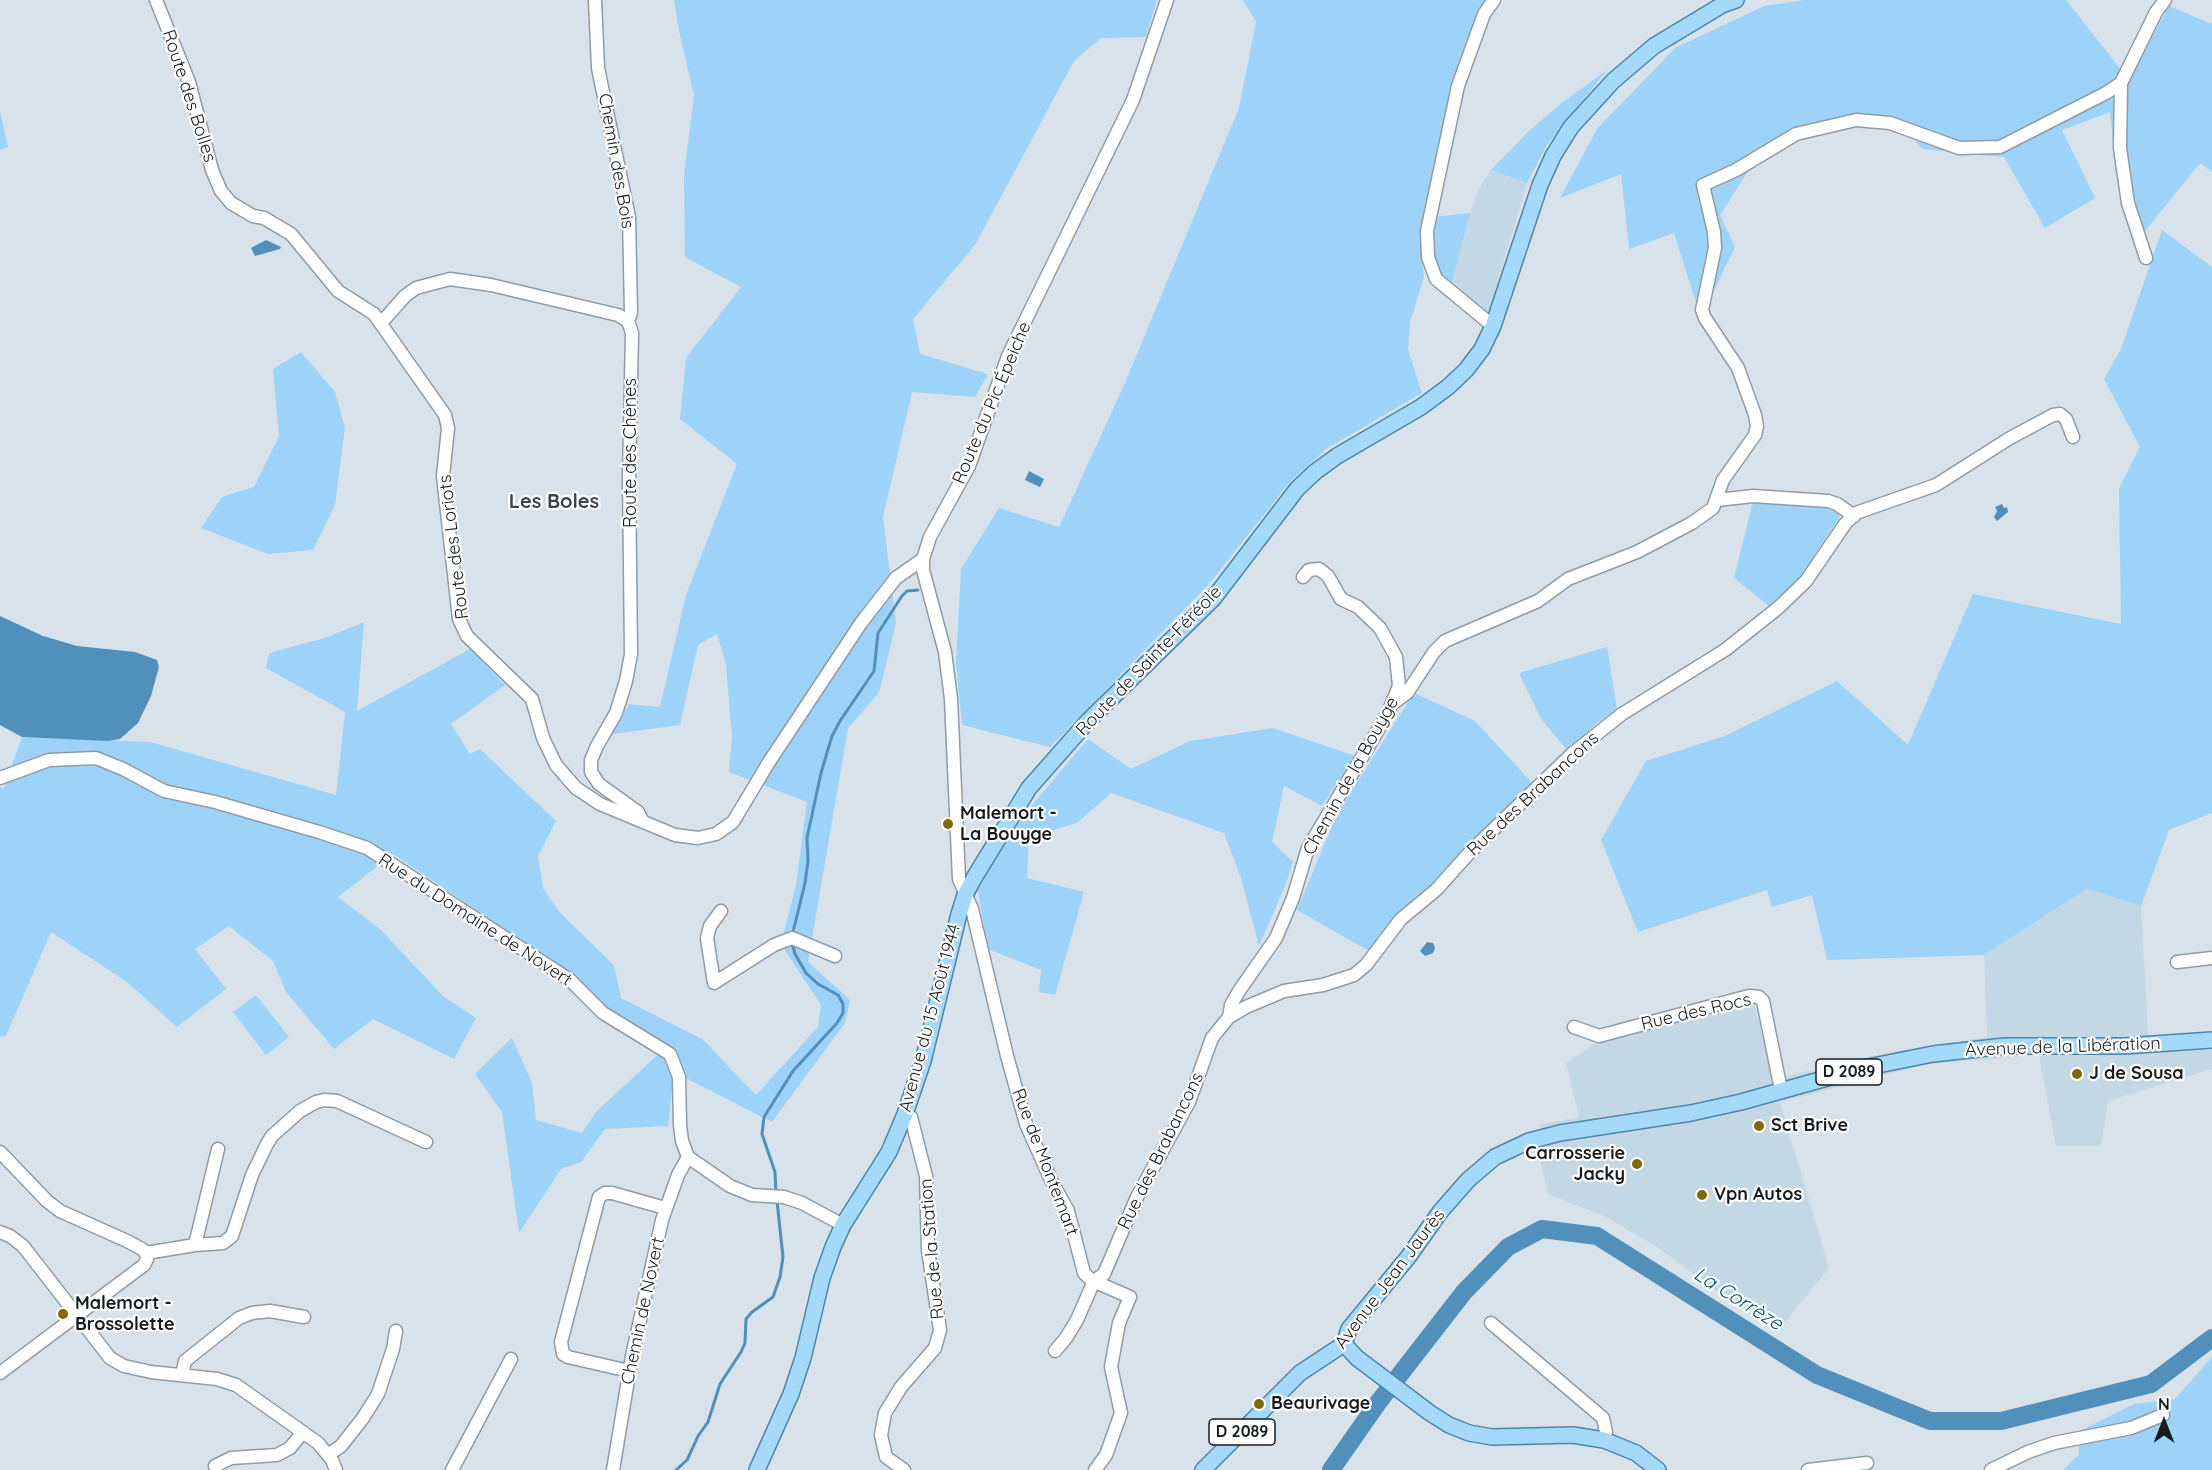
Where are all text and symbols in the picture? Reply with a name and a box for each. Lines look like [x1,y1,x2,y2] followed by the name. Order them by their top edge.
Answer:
[157,27,221,165] street label: Route des Bolles
[593,92,639,230] street label: Chemin des Bois
[948,319,1036,487] street label: Route du Pic Épeiche
[620,378,642,528] street label: Route des Chênes
[434,473,474,621] street label: Route des Loriots
[509,490,599,514] district label: Les Boles
[1072,581,1226,741] street label: Route de Sainte-Féréole
[1299,693,1403,859] street label: Chemin de la Bouyge
[1463,727,1603,861] street label: Rue des Brabancons
[960,803,1057,846] place label: Malemort - La Bouyge
[941,817,955,831] marker: Malemort - La Bouyge
[374,849,576,991] street label: Rue du Domaine de Novert
[895,922,965,1114] street label: Avenue du 15 Août 1944
[1639,989,1753,1035] street label: Rue des Rocs
[1965,1033,2161,1061] street label: Avenue de la Libération
[1816,1059,1882,1085] road number: D 2089
[2089,1063,2184,1085] place label: J de Sousa
[2070,1067,2084,1081] marker: J de Sousa
[1114,1069,1208,1233] street label: Rue des Brabancons
[1007,1085,1083,1239] street label: Rue de Montemart
[1771,1115,1848,1137] place label: Sct Brive
[1752,1119,1766,1133] marker: Sct Brive
[1525,1143,1625,1186] place label: Carrosserie Jacky
[1630,1157,1644,1171] marker: Carrosserie Jacky
[915,1178,949,1320] street label: Rue de la Station
[1714,1184,1802,1206] place label: Vpn Autos
[1695,1188,1709,1202] marker: Vpn Autos
[1330,1205,1450,1353] street label: Avenue Jean Jaurès
[617,1235,669,1387] street label: Chemin de Novert
[1689,1262,1787,1336] water label: La Corrèze
[75,1293,175,1336] place label: Malemort - Brossolette
[56,1307,70,1321] marker: Malemort - Brossolette
[2134,1392,2194,1452] north arrow
[1271,1393,1370,1415] place label: Beaurivage
[2158,1394,2170,1414] text: N
[1252,1397,1266,1411] marker: Beaurivage
[1209,1419,1275,1445] road number: D 2089

